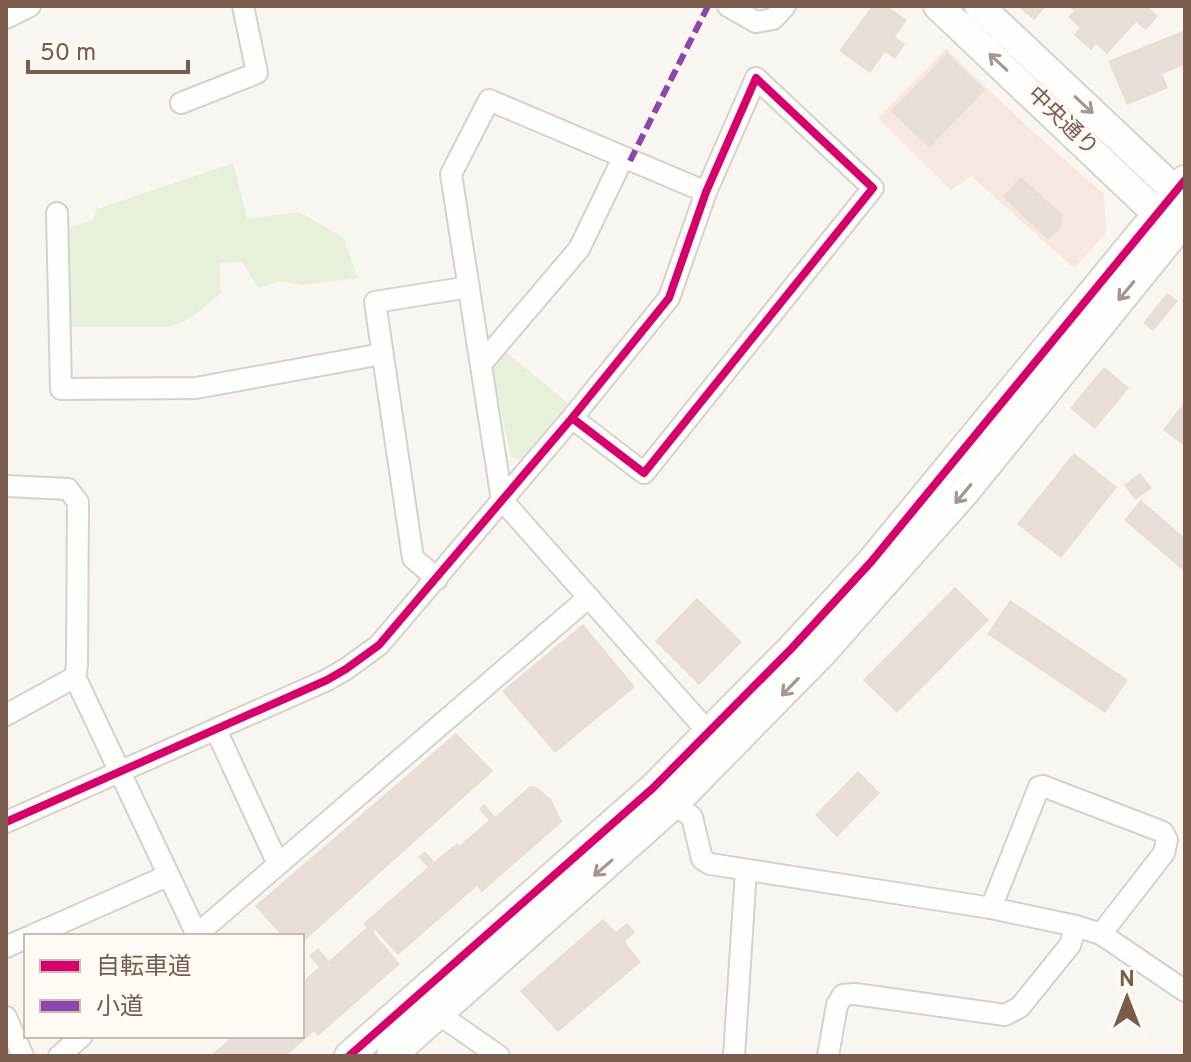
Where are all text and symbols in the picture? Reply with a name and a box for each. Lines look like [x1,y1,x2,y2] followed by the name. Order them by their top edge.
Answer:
[28,24,188,74] scale bar
[40,39,96,69] text: 50 m
[989,53,1008,72] one-way arrow
[1021,82,1103,162] street label: 中央通り
[1073,95,1093,114] one-way arrow
[1117,280,1135,301] one-way arrow
[954,483,972,503] one-way arrow
[780,677,799,697] one-way arrow
[593,858,613,876] one-way arrow
[24,934,304,1038] legend
[96,953,192,983] text: 自転車道
[1087,958,1167,1038] north arrow
[1119,967,1135,994] text: N
[96,993,144,1023] text: 小道

